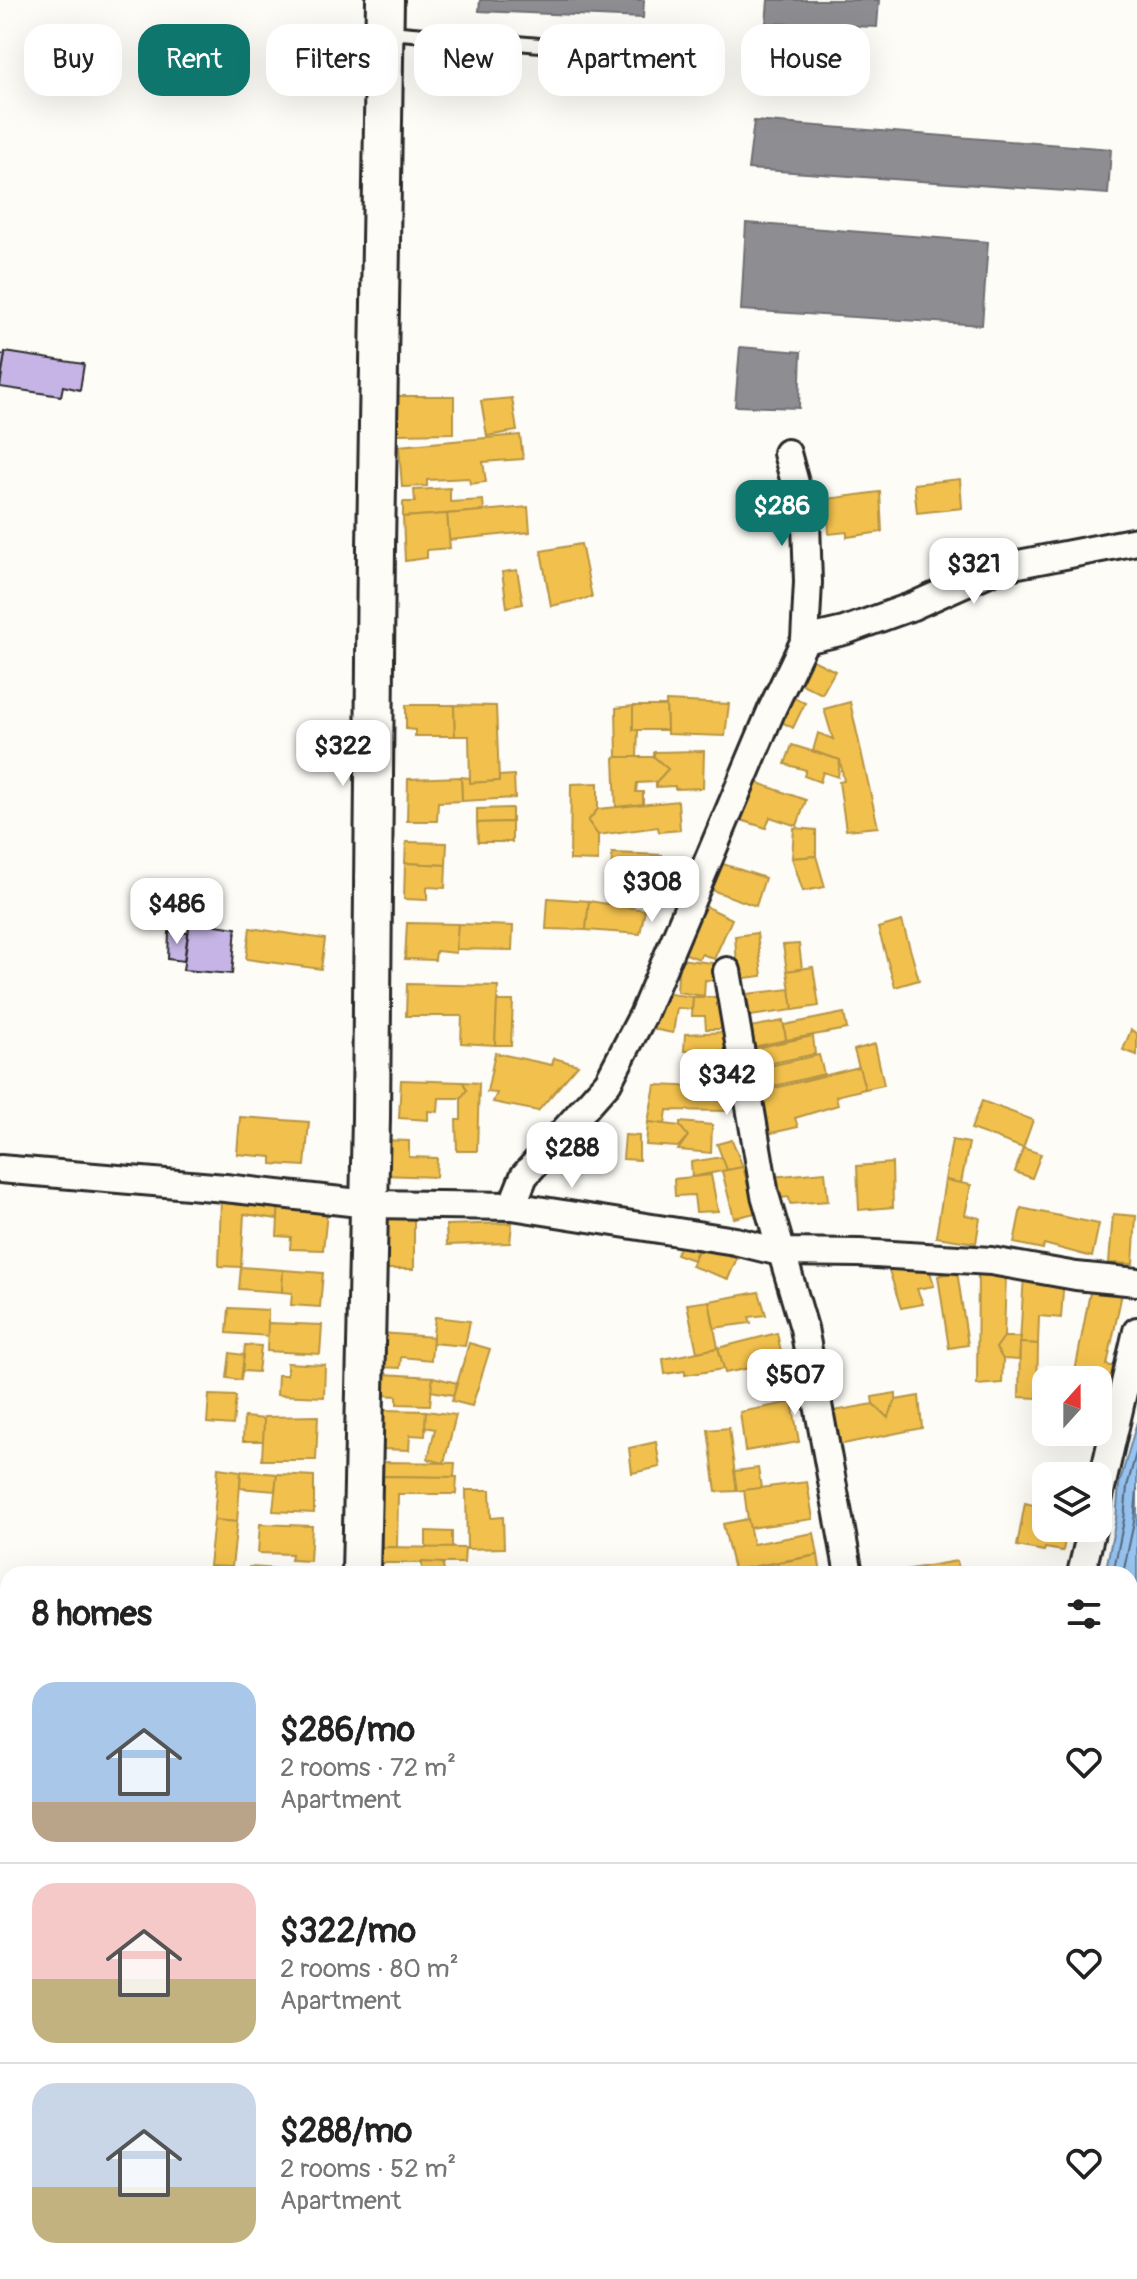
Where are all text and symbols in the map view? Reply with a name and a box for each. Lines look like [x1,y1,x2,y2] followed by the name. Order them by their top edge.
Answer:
[24,24,122,96] chip: Buy
[138,24,250,96] chip: Rent
[266,24,398,96] chip: Filters
[414,24,522,96] chip: New
[538,24,725,96] chip: Apartment
[741,24,870,96] chip: House
[735,480,829,548] pin: $286
[754,490,810,522] text: $286
[927,538,1021,606] pin: $321
[947,548,1001,580] text: $321
[296,720,390,788] pin: $322
[314,730,372,762] text: $322
[605,856,699,924] pin: $308
[622,866,682,898] text: $308
[130,878,224,946] pin: $486
[148,888,206,920] text: $486
[680,1049,774,1117] pin: $342
[698,1059,756,1091] text: $342
[525,1122,619,1190] pin: $288
[545,1132,599,1164] text: $288
[748,1349,842,1417] pin: $507
[765,1359,825,1391] text: $507
[1032,1366,1112,1446] north arrow
[1032,1366,1112,1542] map controls
[1032,1462,1112,1542] button: layers
[1062,1592,1106,1636] icon: filters
[32,1593,152,1636] text: 8 homes
[280,1709,415,1752] text: $286/mo
[96,1714,192,1810] icon: home
[1062,1740,1106,1784] icon: heart
[280,1752,456,1784] text: 2 rooms · 72 m²
[280,1784,401,1816] text: Apartment
[280,1910,416,1953] text: $322/mo
[96,1915,192,2011] icon: home
[1062,1941,1106,1985] icon: heart
[280,1953,459,1985] text: 2 rooms · 80 m²
[280,1985,401,2017] text: Apartment
[280,2110,412,2153] text: $288/mo
[96,2115,192,2211] icon: home
[1062,2141,1106,2185] icon: heart
[280,2153,456,2185] text: 2 rooms · 52 m²
[280,2185,401,2217] text: Apartment

